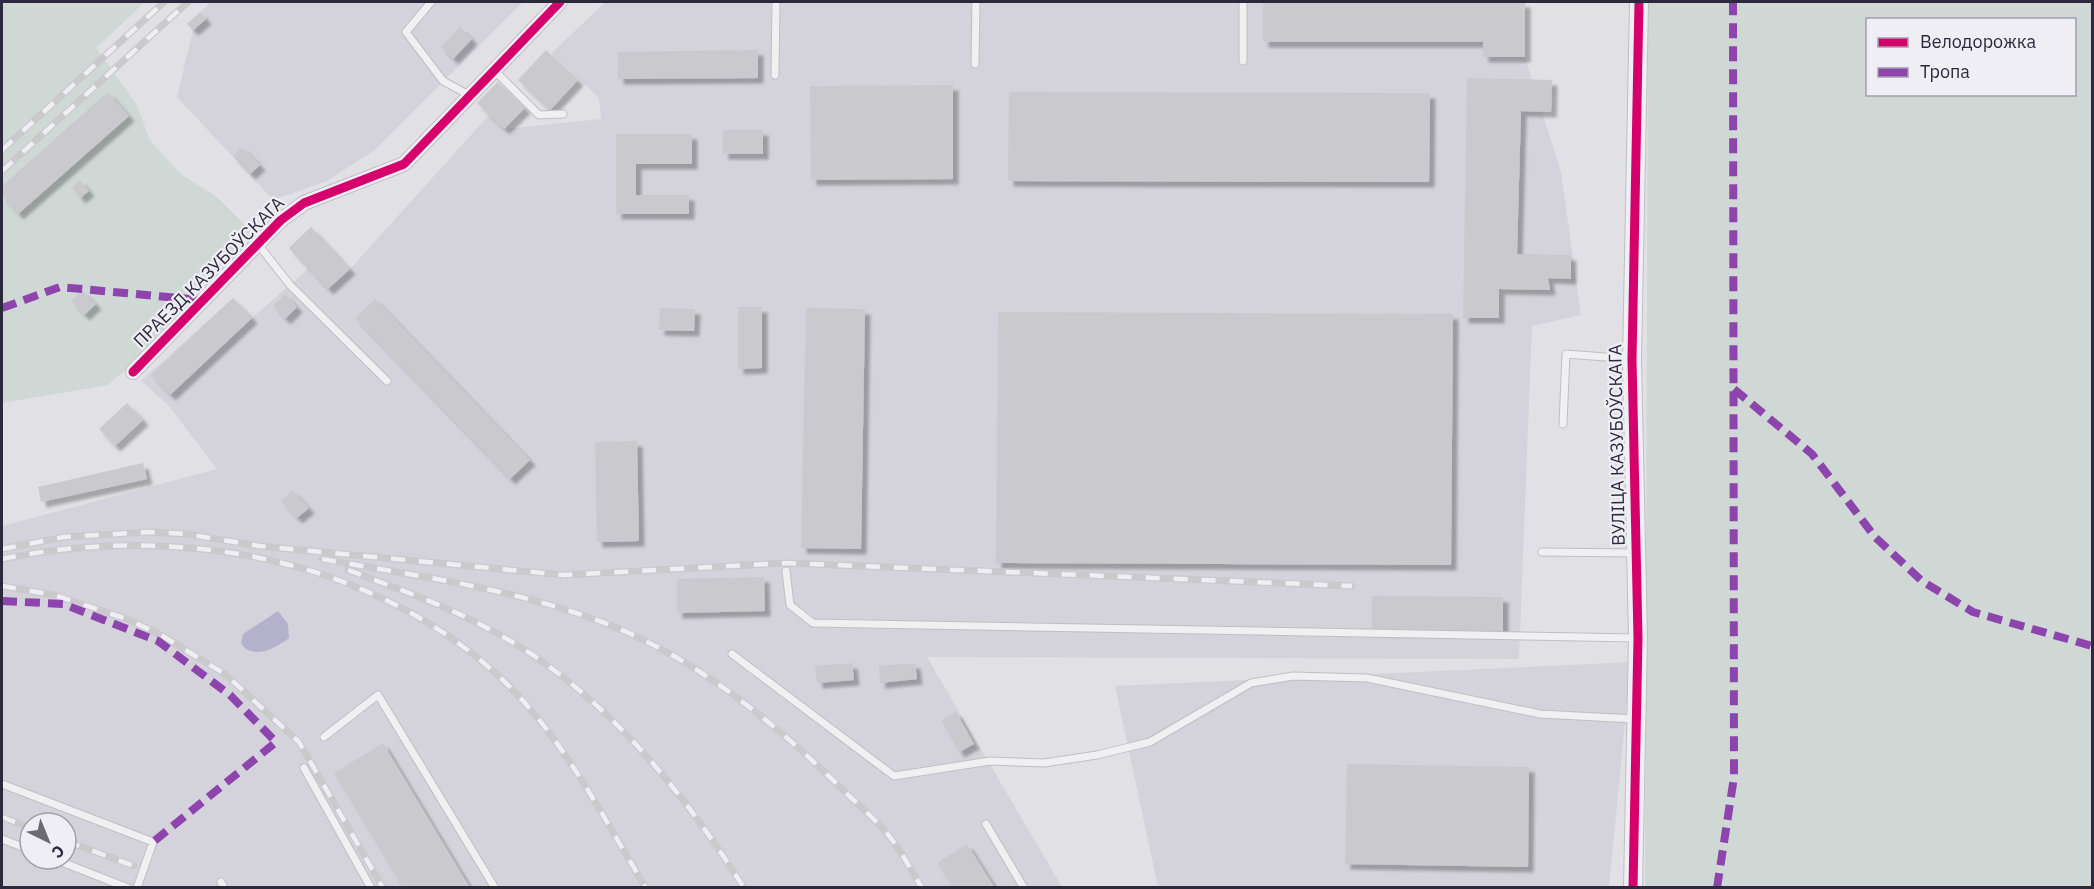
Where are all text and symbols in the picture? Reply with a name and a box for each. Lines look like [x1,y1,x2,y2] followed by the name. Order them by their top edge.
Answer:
[1866,18,2076,96] legend
[1920,30,2036,53] text: Велодорожка
[1920,60,1970,83] text: Тропа
[128,191,289,352] street label: ПРАЕЗД КАЗУБОЎСКАГА
[1603,344,1630,546] street label: ВУЛІЦА КАЗУБОЎСКАГА
[18,811,78,871] north arrow
[48,841,69,863] text: С

